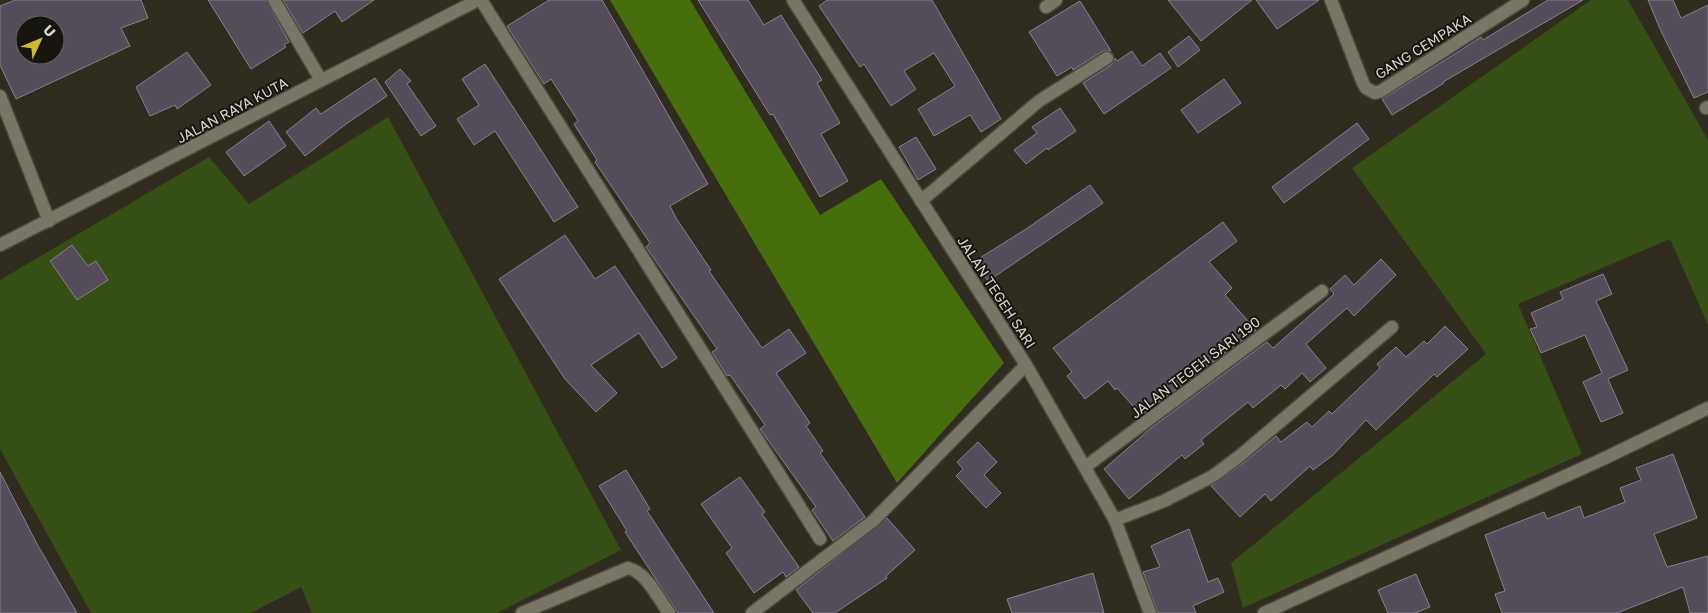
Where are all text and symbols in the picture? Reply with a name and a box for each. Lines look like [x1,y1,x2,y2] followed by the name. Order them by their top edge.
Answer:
[1372,9,1475,82] street label: GANG CEMPAKA
[15,15,65,65] north arrow
[40,21,59,40] text: U
[174,73,291,146] street label: JALAN RAYA KUTA
[954,233,1040,351] street label: JALAN TEGEH SARI
[1127,313,1263,421] street label: JALAN TEGEH SARI 190

